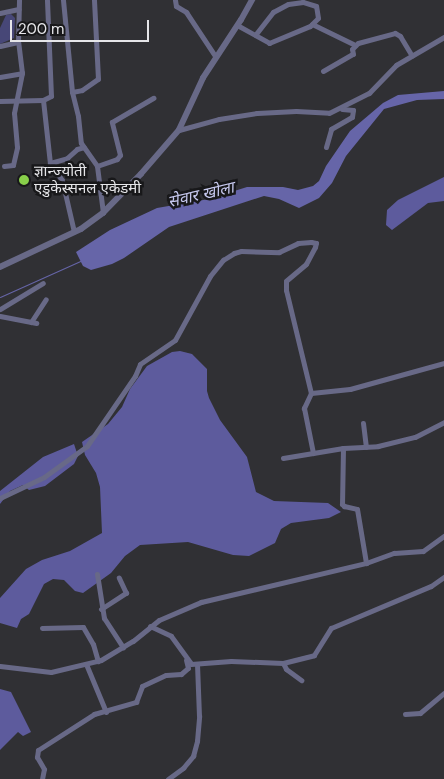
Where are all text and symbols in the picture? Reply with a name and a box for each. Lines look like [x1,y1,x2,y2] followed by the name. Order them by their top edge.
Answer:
[12,10,151,42] scale bar
[18,19,64,39] text: 200 m
[34,162,141,197] place label: ज्ञान्ज्योती एडुकेस्सनल एकेडमी
[18,174,30,186] marker: ज्ञान्ज्योती एडुकेस्सनल एकेडमी
[166,178,236,212] water label: सेवार खोला

